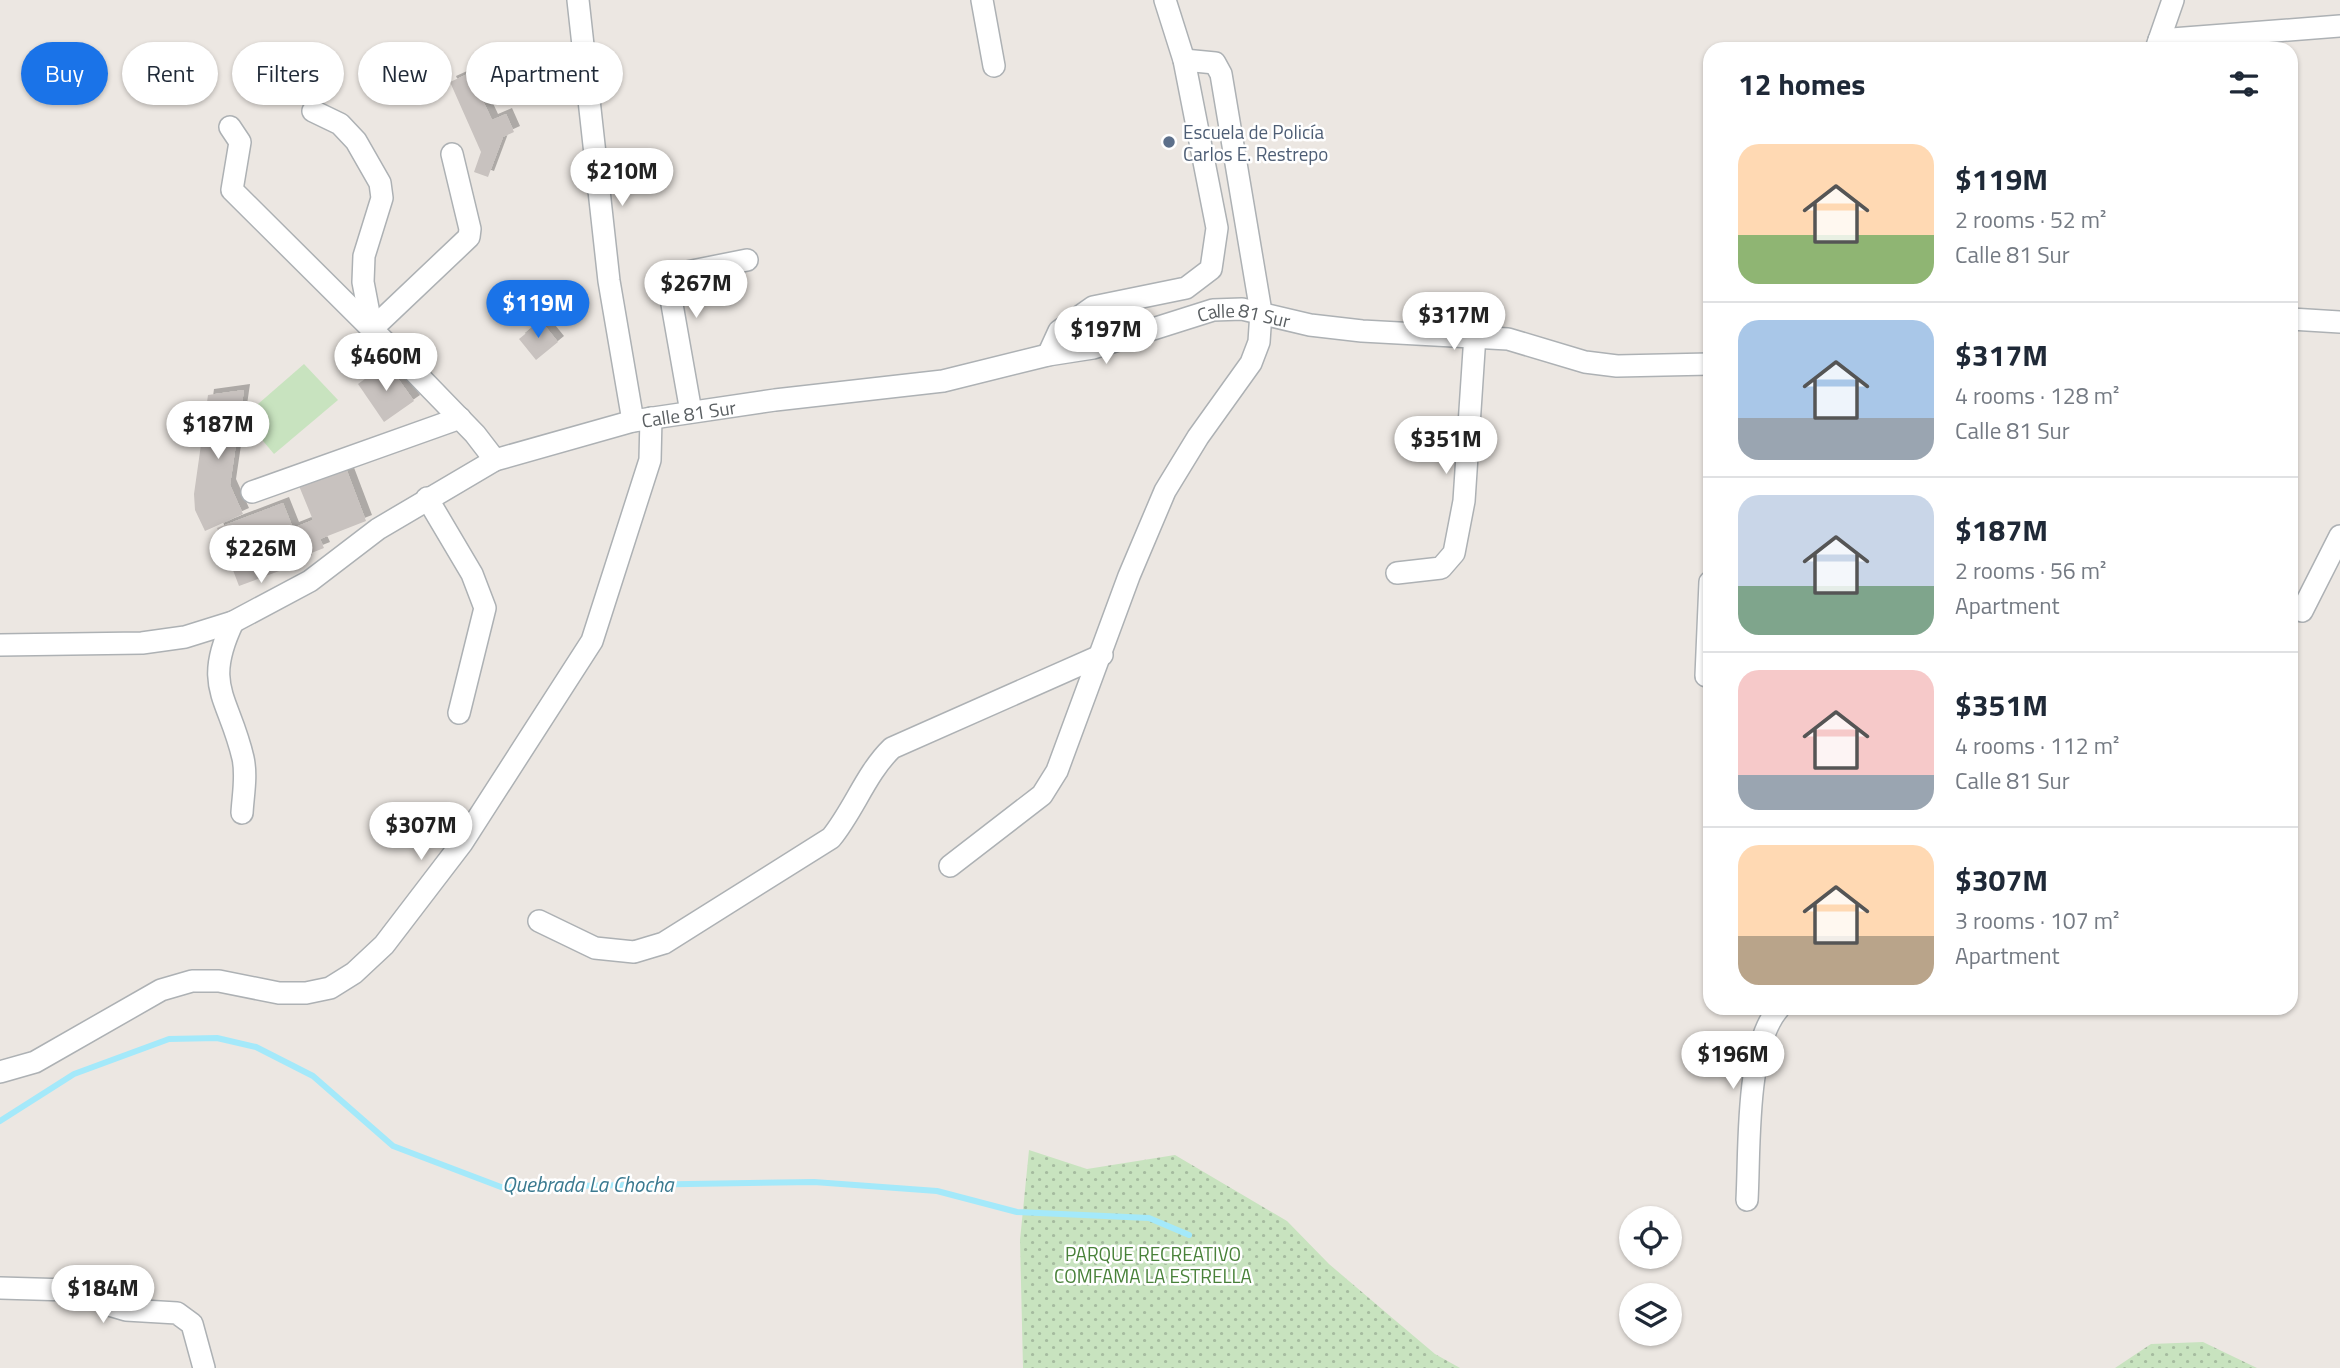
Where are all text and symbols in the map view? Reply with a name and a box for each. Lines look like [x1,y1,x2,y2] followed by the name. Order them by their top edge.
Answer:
[21,42,108,105] chip: Buy
[122,42,218,105] chip: Rent
[232,42,344,105] chip: Filters
[358,42,452,105] chip: New
[466,42,623,105] chip: Apartment
[1738,61,1865,107] text: 12 homes
[2225,65,2263,103] icon: filters
[1183,117,1328,168] place label: Escuela de Policía Carlos E. Restrepo
[1161,134,1177,150] marker: Escuela de Policía Carlos E. Restrepo
[573,148,671,208] pin: $210M
[586,153,658,188] text: $210M
[1955,156,2048,202] text: $119M
[1794,172,1878,256] icon: home
[1955,202,2106,237] text: 2 rooms · 52 m²
[1955,237,2070,272] text: Calle 81 Sur
[647,260,745,320] pin: $267M
[660,265,732,300] text: $267M
[489,280,587,340] pin: $119M
[502,285,574,320] text: $119M
[1405,292,1503,352] pin: $317M
[1193,294,1294,335] street label: Calle 81 Sur
[1418,297,1490,332] text: $317M
[1057,306,1155,366] pin: $197M
[1070,311,1142,346] text: $197M
[1955,332,2048,378] text: $317M
[337,334,435,393] pin: $460M
[350,338,422,373] text: $460M
[1794,348,1878,432] icon: home
[1955,378,2119,413] text: 4 rooms · 128 m²
[640,391,738,434] street label: Calle 81 Sur
[169,402,267,461] pin: $187M
[182,406,254,441] text: $187M
[1955,413,2070,448] text: Calle 81 Sur
[1397,416,1495,476] pin: $351M
[1410,421,1482,456] text: $351M
[1955,507,2048,553] text: $187M
[1794,523,1878,607] icon: home
[212,526,310,585] pin: $226M
[225,530,297,565] text: $226M
[1955,553,2106,588] text: 2 rooms · 56 m²
[1955,588,2060,623] text: Apartment
[1955,682,2048,728] text: $351M
[1794,698,1878,782] icon: home
[1955,728,2119,763] text: 4 rooms · 112 m²
[1955,763,2070,798] text: Calle 81 Sur
[372,802,470,862] pin: $307M
[385,807,457,842] text: $307M
[1955,857,2048,903] text: $307M
[1794,873,1878,957] icon: home
[1955,903,2119,938] text: 3 rooms · 107 m²
[1955,938,2060,973] text: Apartment
[1684,1032,1782,1091] pin: $196M
[1697,1036,1769,1071] text: $196M
[502,1168,675,1200] water label: Quebrada La Chocha
[1619,1206,1682,1346] map controls
[1619,1206,1682,1269] button: locate
[1054,1239,1252,1290] park label: PARQUE RECREATIVO COMFAMA LA ESTRELLA
[54,1266,152,1325] pin: $184M
[67,1270,139,1305] text: $184M
[1619,1283,1682,1346] button: layers

